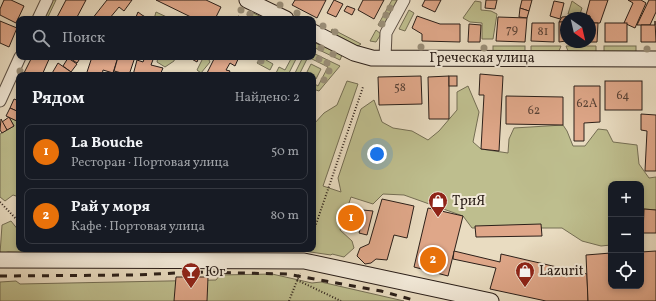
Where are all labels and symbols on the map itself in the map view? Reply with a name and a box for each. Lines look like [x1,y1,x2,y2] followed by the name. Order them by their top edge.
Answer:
[560,12,596,48] north arrow
[506,22,518,38] house number: 79
[538,24,548,40] house number: 81
[429,49,535,68] street label: Греческая улица
[394,80,406,96] house number: 58
[617,88,629,104] house number: 64
[577,96,598,112] house number: 62А
[528,103,540,119] house number: 62
[367,144,387,164] your location
[427,190,449,218] shop icon: ТриЯ
[452,192,485,211] place label: ТриЯ
[338,203,364,233] pin: 1
[420,245,446,275] pin: 2
[514,260,536,288] shop icon: Lazurit
[180,261,202,289] bar icon: Юг
[539,262,584,281] place label: Lazurit
[205,263,225,282] place label: Юг

